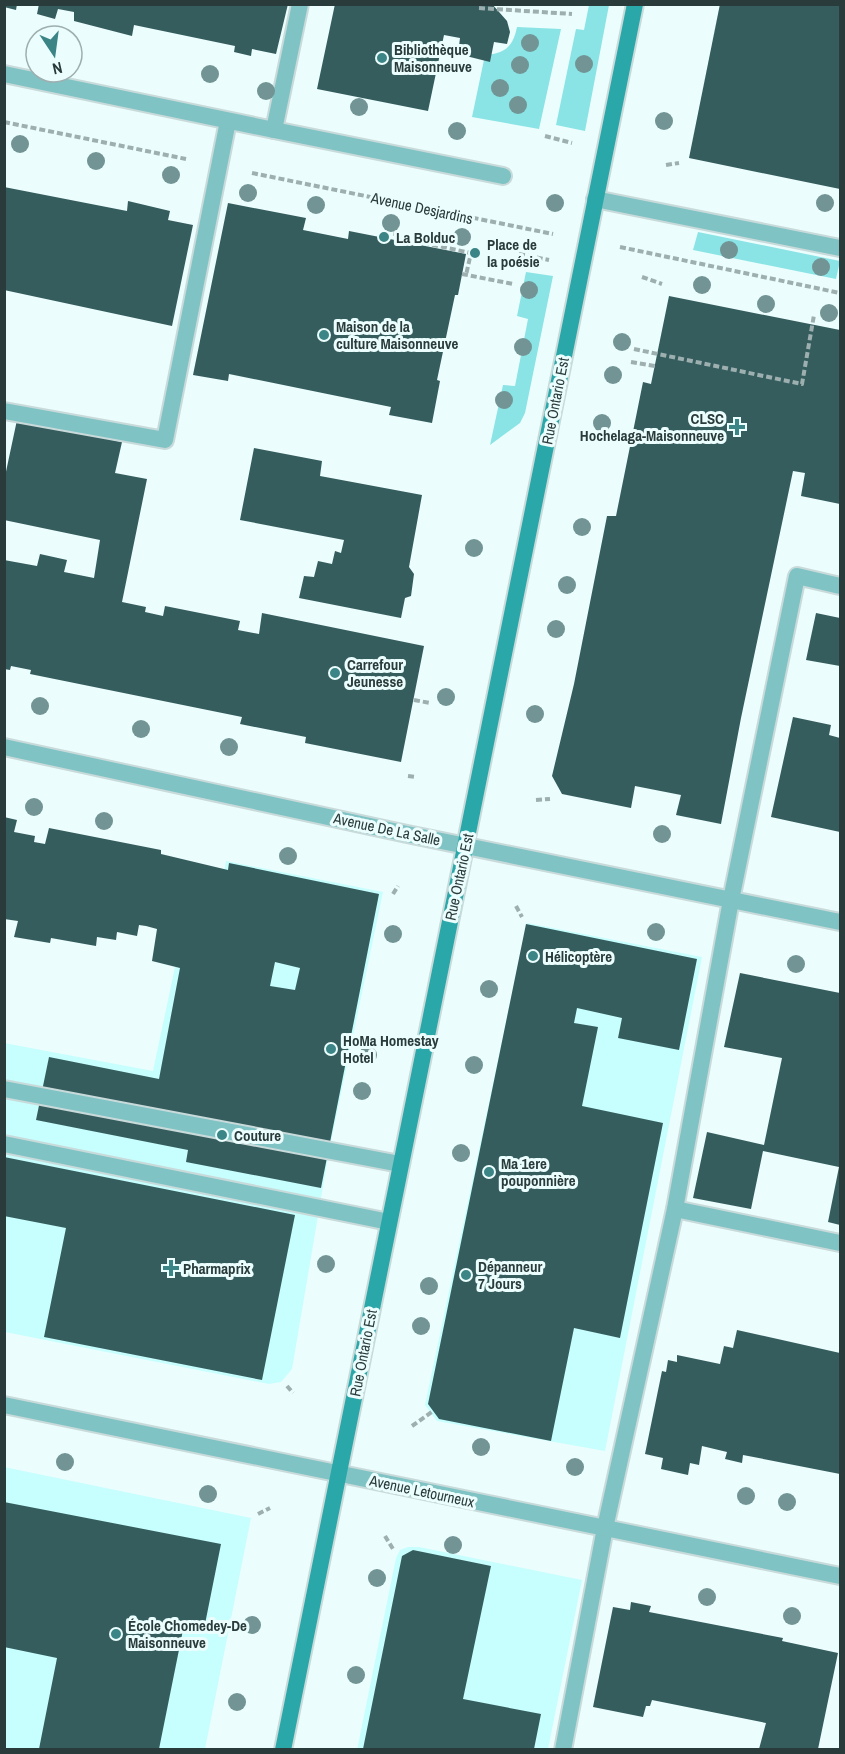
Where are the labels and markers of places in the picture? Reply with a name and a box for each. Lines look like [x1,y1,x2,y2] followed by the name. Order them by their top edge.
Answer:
[394,39,472,77] place label: Bibliothèque Maisonneuve
[375,51,389,65] marker: Bibliothèque Maisonneuve
[396,227,456,248] place label: La Bolduc
[377,230,391,244] marker: La Bolduc
[487,234,540,272] place label: Place de la poésie
[468,246,482,260] marker: Place de la poésie
[336,316,459,354] place label: Maison de la culture Maisonneuve
[317,328,331,342] marker: Maison de la culture Maisonneuve
[580,408,724,446] place label: CLSC Hochelaga-Maisonneuve
[728,418,746,436] marker: CLSC Hochelaga-Maisonneuve
[347,654,403,692] place label: Carrefour Jeunesse
[328,666,342,680] marker: Carrefour Jeunesse
[545,946,612,967] place label: Hélicoptère
[526,949,540,963] marker: Hélicoptère
[343,1030,439,1068] place label: HoMa Homestay Hotel
[324,1042,338,1056] marker: HoMa Homestay Hotel
[234,1125,281,1146] place label: Couture
[215,1128,229,1142] marker: Couture
[501,1153,576,1191] place label: Ma 1ere pouponnière
[482,1165,496,1179] marker: Ma 1ere pouponnière
[478,1256,542,1294] place label: Dépanneur 7 Jours
[183,1258,251,1279] place label: Pharmaprix
[164,1261,178,1275] marker: Pharmaprix
[459,1268,473,1282] marker: Dépanneur 7 Jours
[128,1615,247,1653] place label: École Chomedey-De Maisonneuve
[109,1627,123,1641] marker: École Chomedey-De Maisonneuve

